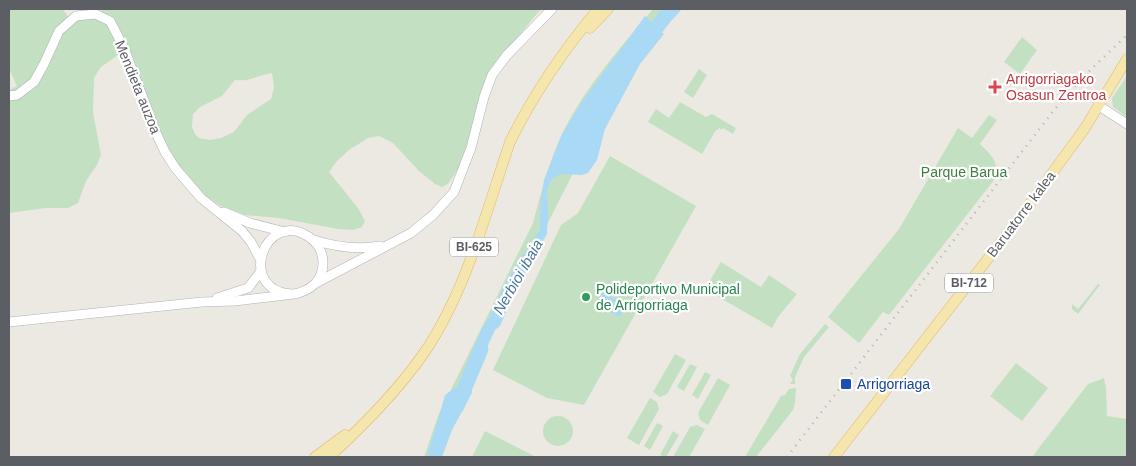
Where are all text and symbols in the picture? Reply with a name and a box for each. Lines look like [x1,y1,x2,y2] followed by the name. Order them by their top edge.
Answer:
[112,38,164,136] street label: Mendieta auzoa
[1006,71,1107,103] place label: Arrigorriagako Osasun Zentroa
[988,80,1002,94] marker: Arrigorriagako Osasun Zentroa
[921,164,1007,180] park label: Parque Barua
[983,168,1059,260] street label: Baruatorre kalea
[489,236,546,317] water label: Nerbioi ibaia
[450,238,498,256] road number: BI-625
[945,274,993,292] road number: BI-712
[596,281,740,313] place label: Polideportivo Municipal de Arrigorriaga
[580,291,592,303] marker: Polideportivo Municipal de Arrigorriaga
[857,376,930,392] place label: Arrigorriaga
[839,377,853,391] marker: Arrigorriaga

